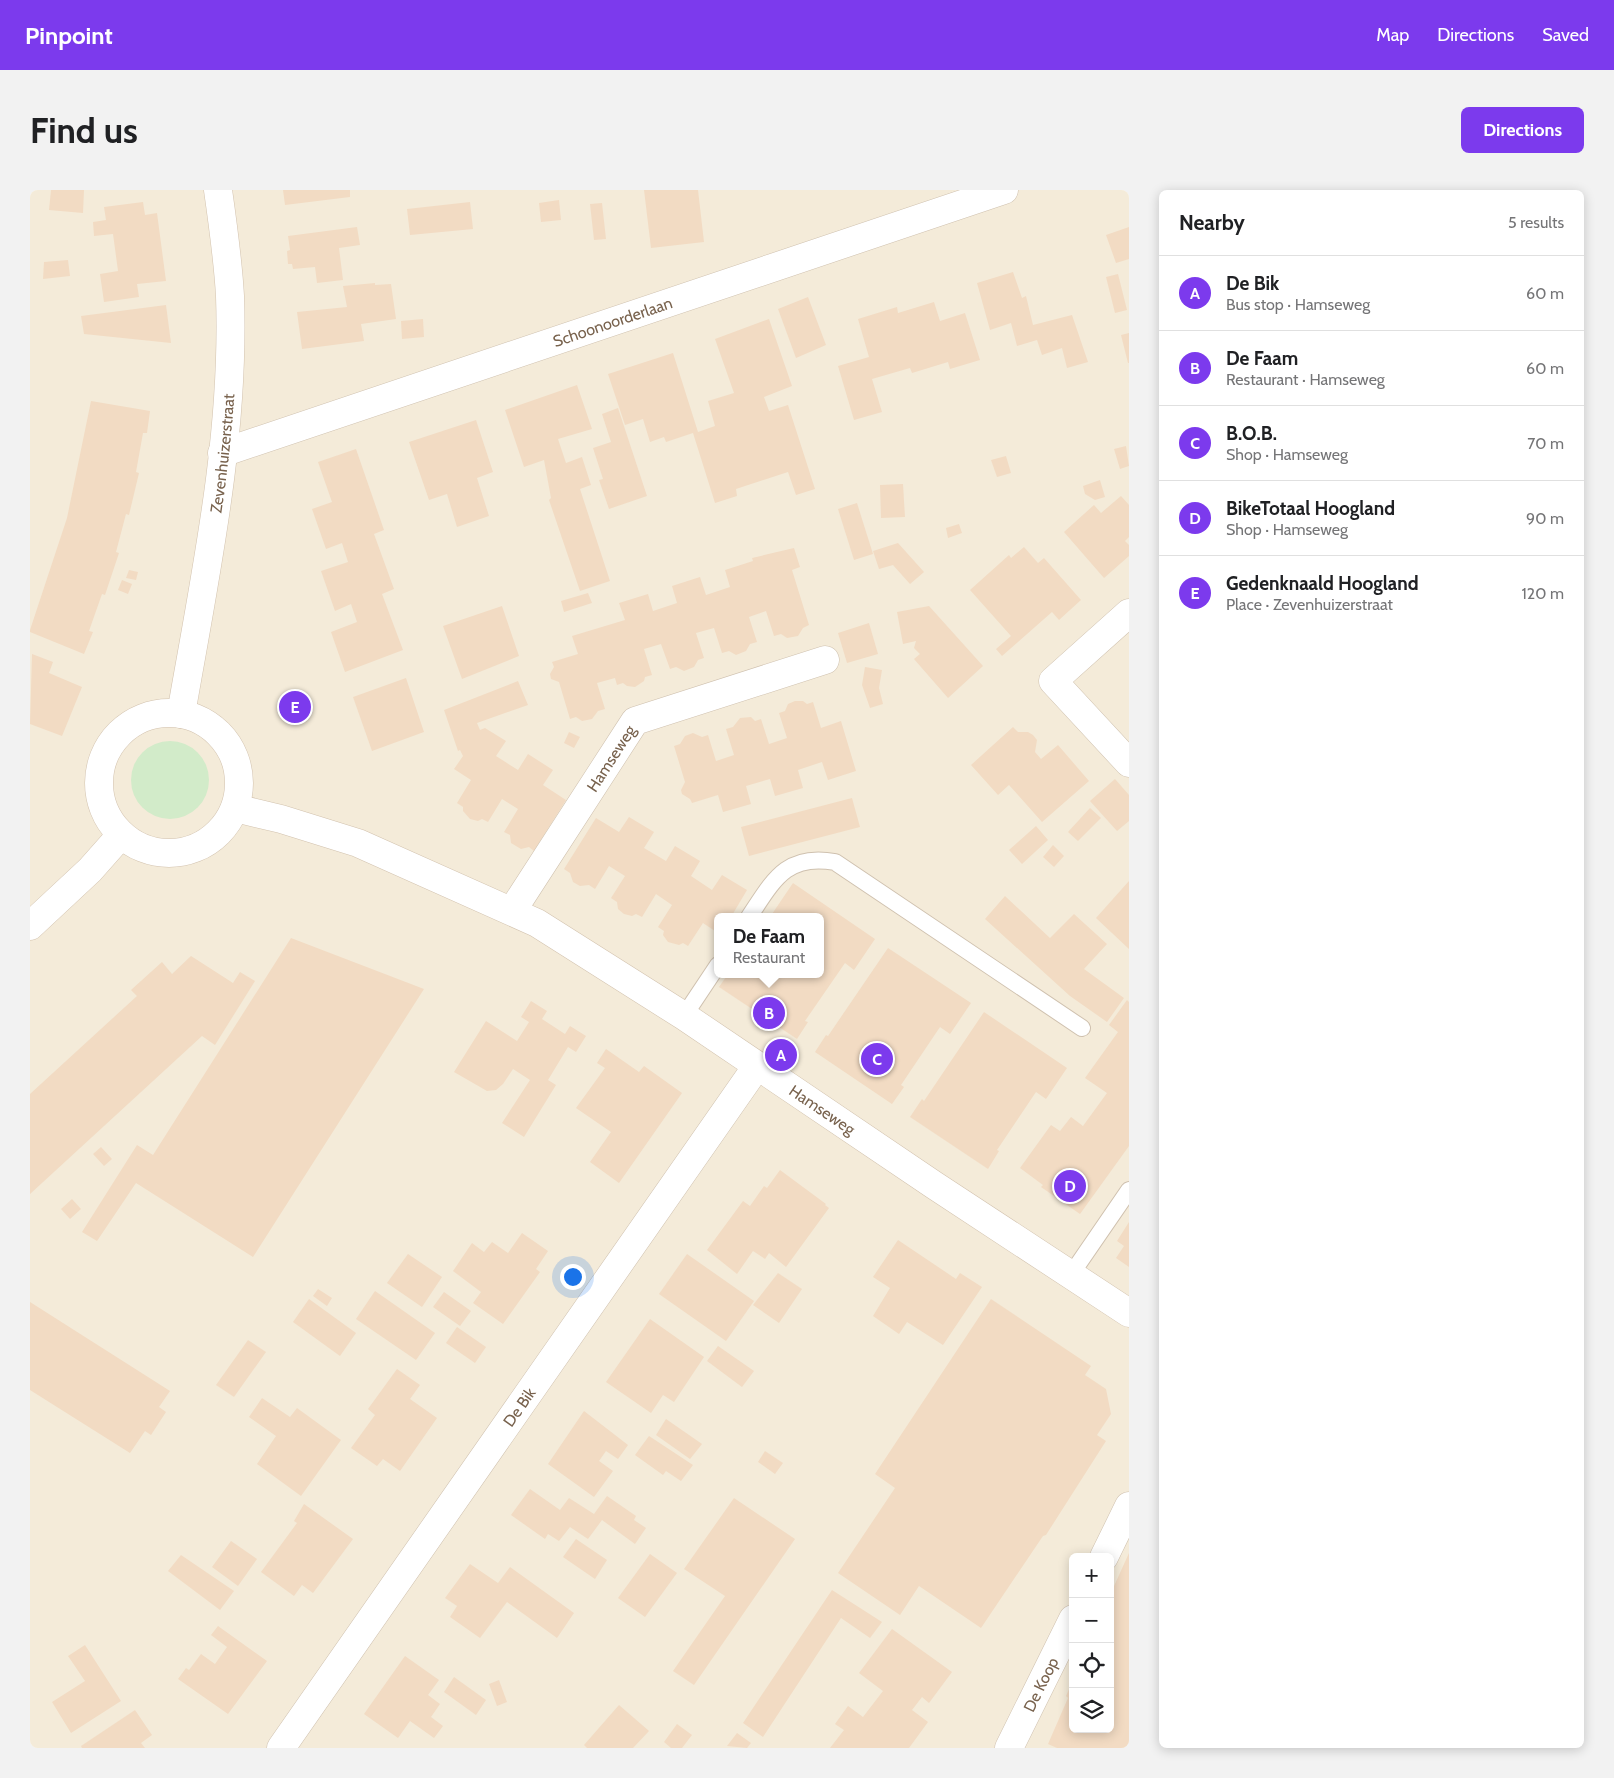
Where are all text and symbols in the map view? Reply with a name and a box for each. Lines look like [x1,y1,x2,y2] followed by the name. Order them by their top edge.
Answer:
[25,21,113,50] text: Pinpoint
[1376,24,1409,46] text: Map
[1437,24,1514,46] text: Directions
[1542,24,1589,46] text: Saved
[1461,107,1584,153] button: Directions
[30,109,138,152] text: Find us
[1179,210,1245,235] text: Nearby
[1508,213,1564,232] text: 5 results
[1226,272,1279,295] text: De Bik
[1190,284,1200,303] text: A
[1526,284,1564,303] text: 60 m
[550,293,675,351] street label: Schoonoorderlaan
[1226,295,1370,314] text: Bus stop · Hamseweg
[1226,347,1298,370] text: De Faam
[1190,359,1200,378] text: B
[1526,359,1564,378] text: 60 m
[1226,370,1385,389] text: Restaurant · Hamseweg
[206,392,238,514] street label: Zevenhuizerstraat
[1226,422,1277,445] text: B.O.B.
[1190,434,1200,453] text: C
[1527,434,1564,453] text: 70 m
[1226,445,1348,464] text: Shop · Hamseweg
[1226,497,1395,520] text: BikeTotaal Hoogland
[1189,509,1201,528] text: D
[1526,509,1564,528] text: 90 m
[1226,520,1348,539] text: Shop · Hamseweg
[1226,572,1419,595] text: Gedenknaald Hoogland
[1190,584,1200,603] text: E
[1522,584,1564,603] text: 120 m
[1226,595,1393,614] text: Place · Zevenhuizerstraat
[279,688,311,726] pin: E
[582,721,640,795] street label: Hamseweg
[714,913,824,978] popup
[733,925,805,948] text: De Faam
[733,948,805,967] text: Restaurant
[753,994,785,1032] pin: B
[765,1036,797,1074] pin: A
[861,1040,893,1078] pin: C
[786,1081,860,1139] street label: Hamseweg
[1054,1167,1086,1205] pin: D
[560,1264,586,1290] your location
[499,1383,540,1430] street label: De Bik
[1069,1553,1114,1733] map controls
[1069,1553,1114,1598] button: +
[1069,1598,1114,1643] button: −
[1069,1643,1114,1688] button: locate
[1019,1654,1062,1715] street label: De Koop
[1069,1688,1114,1733] button: layers

